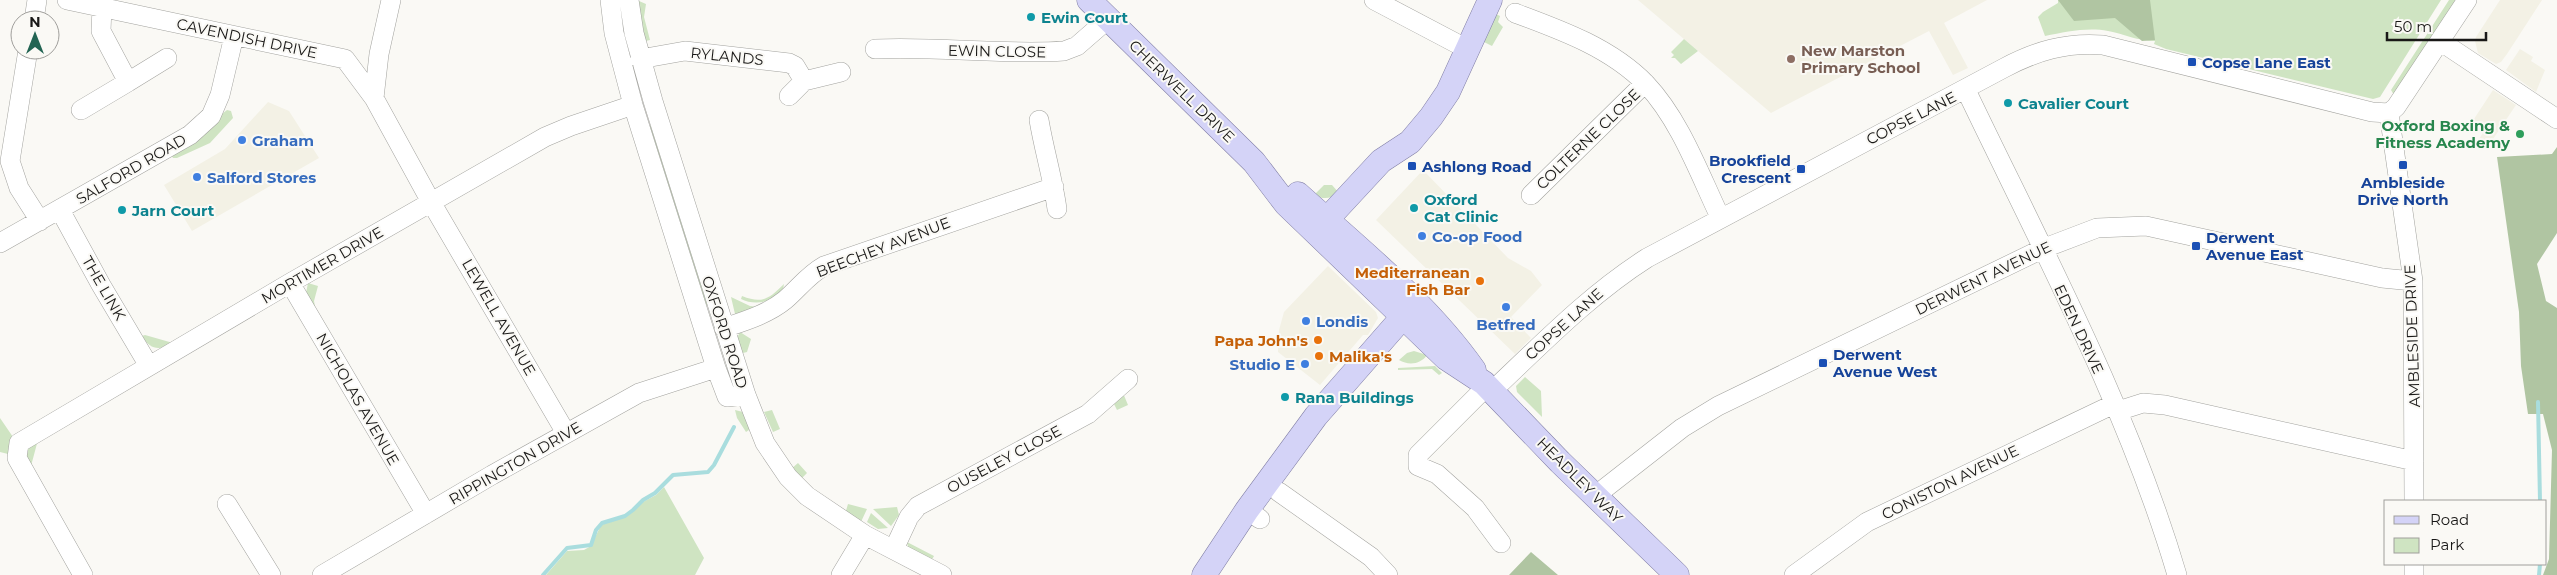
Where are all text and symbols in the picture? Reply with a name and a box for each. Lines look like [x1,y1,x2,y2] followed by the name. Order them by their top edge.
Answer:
[1041,8,1129,27] place label: Ewin Court
[10,10,60,60] north arrow
[2387,10,2486,42] scale bar
[1025,11,1037,23] marker: Ewin Court
[29,13,41,31] text: N
[175,14,319,62] street label: CAVENDISH DRIVE
[2394,17,2432,36] text: 50 m
[1125,36,1239,146] street label: CHERWELL DRIVE
[948,41,1046,61] street label: EWIN CLOSE
[1801,41,1920,77] place label: New Marston Primary School
[690,43,764,69] street label: RYLANDS
[1785,53,1797,65] marker: New Marston Primary School
[2202,53,2331,72] place label: Copse Lane East
[2186,56,2198,68] marker: Copse Lane East
[1532,85,1644,193] street label: COLTERNE CLOSE
[1863,87,1959,149] street label: COPSE LANE
[2018,94,2129,113] place label: Cavalier Court
[2002,97,2014,109] marker: Cavalier Court
[2375,116,2511,152] place label: Oxford Boxing & Fitness Academy
[2514,128,2526,140] marker: Oxford Boxing & Fitness Academy
[72,130,190,208] street label: SALFORD ROAD
[252,131,314,150] place label: Graham
[236,134,248,146] marker: Graham
[1709,151,1791,187] place label: Brookfield Crescent
[1421,157,1532,176] place label: Ashlong Road
[2397,159,2409,171] marker: Ambleside Drive North
[1406,160,1418,172] marker: Ashlong Road
[1795,163,1807,175] marker: Brookfield Crescent
[207,168,316,187] place label: Salford Stores
[191,171,203,183] marker: Salford Stores
[2357,173,2449,209] place label: Ambleside Drive North
[1424,190,1499,226] place label: Oxford Cat Clinic
[131,201,215,220] place label: Jarn Court
[1408,202,1420,214] marker: Oxford Cat Clinic
[116,204,128,216] marker: Jarn Court
[813,213,953,281] street label: BEECHEY AVENUE
[258,222,386,308] street label: MORTIMER DRIVE
[1432,227,1522,246] place label: Co-op Food
[2205,228,2304,264] place label: Derwent Avenue East
[1416,230,1428,242] marker: Co-op Food
[1912,237,2054,319] street label: DERWENT AVENUE
[2190,240,2202,252] marker: Derwent Avenue East
[78,253,130,324] street label: THE LINK
[458,255,540,379] street label: LEWELL AVENUE
[1355,263,1471,299] place label: Mediterranean Fish Bar
[2400,264,2424,408] street label: AMBLESIDE DRIVE
[698,273,752,391] street label: OXFORD ROAD
[1474,275,1486,287] marker: Mediterranean Fish Bar
[2050,281,2108,377] street label: EDEN DRIVE
[1521,284,1607,364] street label: COPSE LANE
[1500,301,1512,313] marker: Betfred
[1316,312,1368,331] place label: Londis
[1300,315,1312,327] marker: Londis
[1476,315,1536,334] place label: Betfred
[312,330,404,468] street label: NICHOLAS AVENUE
[1214,331,1308,350] place label: Papa John's
[1312,334,1324,346] marker: Papa John's
[1832,345,1938,381] place label: Derwent Avenue West
[1329,347,1392,366] place label: Malika's
[1313,350,1325,362] marker: Malika's
[1230,355,1295,374] place label: Studio E
[1817,357,1829,369] marker: Derwent Avenue West
[1299,358,1311,370] marker: Studio E
[1295,388,1414,407] place label: Rana Buildings
[1279,391,1291,403] marker: Rana Buildings
[445,417,585,509] street label: RIPPINGTON DRIVE
[943,421,1065,497] street label: OUSELEY CLOSE
[1533,433,1627,527] street label: HEADLEY WAY
[1878,441,2022,523] street label: CONISTON AVENUE
[2384,500,2547,565] legend
[2430,510,2469,529] text: Road
[2430,535,2464,554] text: Park

